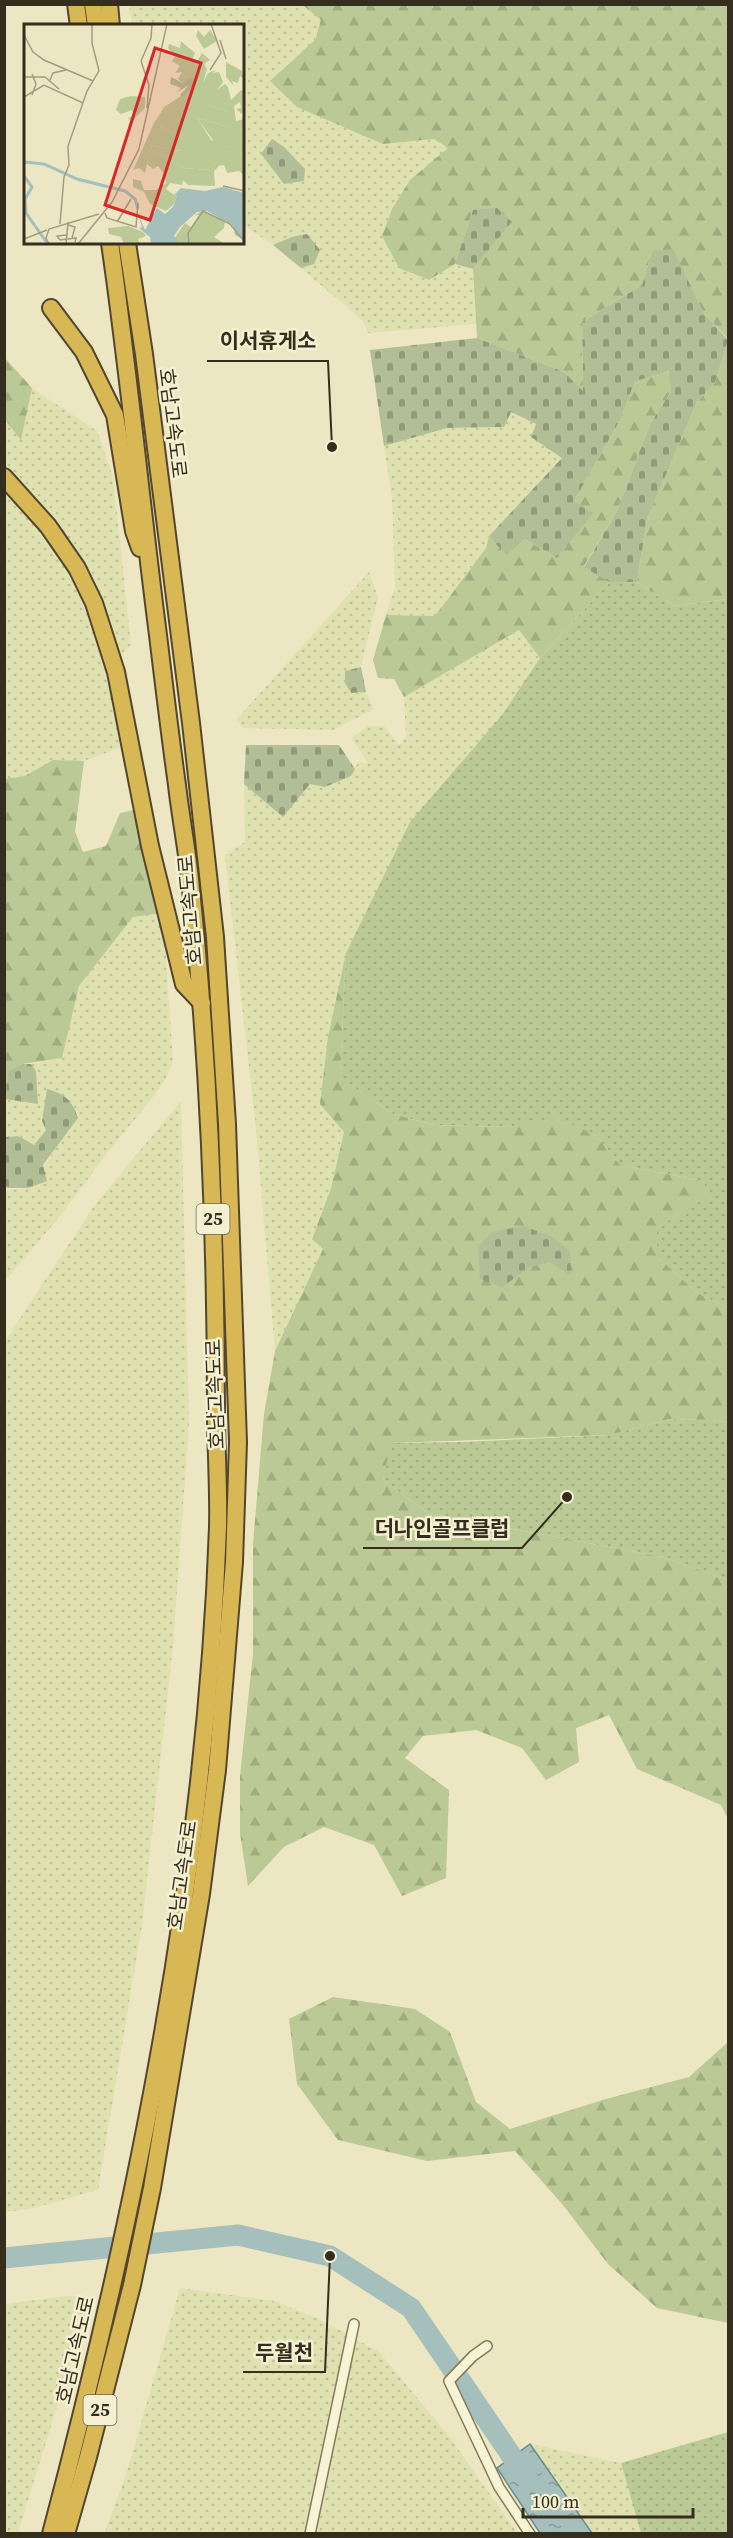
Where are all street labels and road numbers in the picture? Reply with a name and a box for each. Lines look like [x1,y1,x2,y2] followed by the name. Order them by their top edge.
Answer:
[152,367,194,479] street label: 호남고속도로
[171,854,209,966] street label: 호남고속도로
[196,1204,230,1234] road number: 25
[199,1338,231,1450] street label: 호남고속도로
[160,1818,204,1932] street label: 호남고속도로
[49,2293,101,2407] street label: 호남고속도로
[84,2395,116,2425] road number: 25

